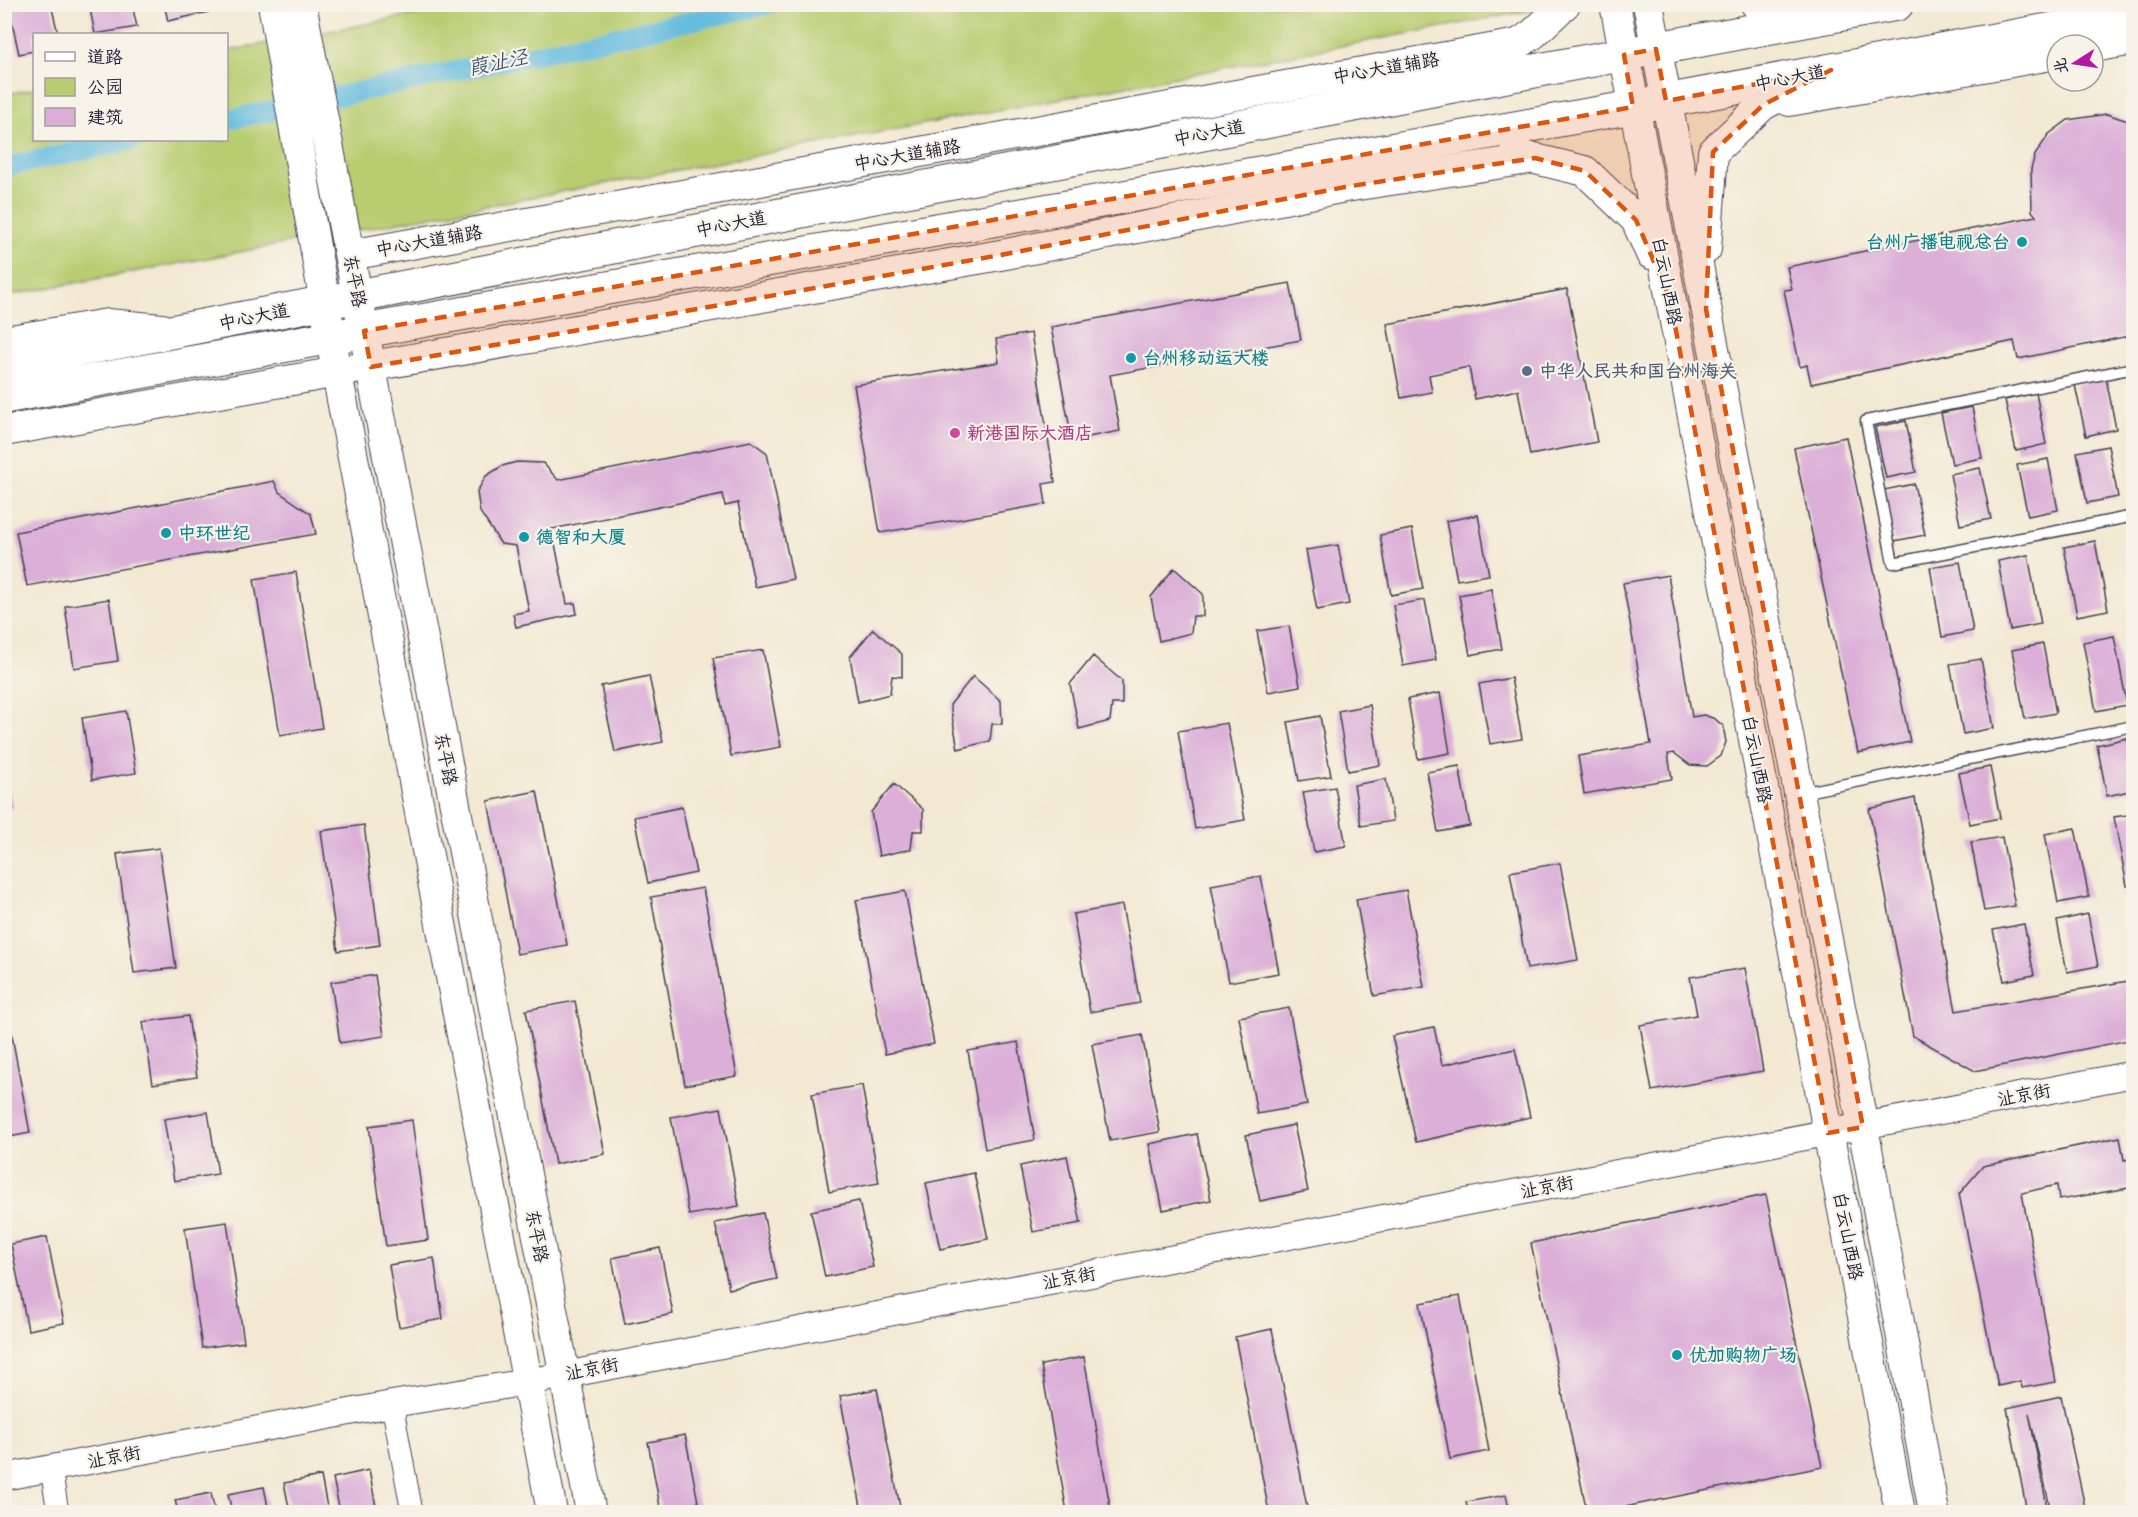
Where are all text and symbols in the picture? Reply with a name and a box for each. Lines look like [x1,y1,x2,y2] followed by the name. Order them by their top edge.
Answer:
[33,33,228,141] legend
[2045,33,2105,93] north arrow
[466,44,531,80] water label: 葭沚泾
[87,46,123,68] text: 道路
[1331,48,1441,88] street label: 中心大道辅路
[2050,56,2072,76] text: 北
[1753,60,1827,96] street label: 中心大道
[87,76,123,98] text: 公园
[87,106,123,128] text: 建筑
[1172,115,1246,151] street label: 中心大道
[852,135,962,175] street label: 中心大道辅路
[694,206,768,242] street label: 中心大道
[374,221,484,261] street label: 中心大道辅路
[1866,231,2010,253] place label: 台州广播电视总台
[1648,235,1686,327] street label: 白云山西路
[2015,235,2029,249] marker: 台州广播电视总台
[339,252,371,310] street label: 东平路
[216,299,292,335] street label: 中心大道
[1143,347,1269,369] place label: 台州移动运大楼
[1124,351,1138,365] marker: 台州移动运大楼
[1539,360,1737,382] place label: 中华人民共和国台州海关
[1520,364,1534,378] marker: 中华人民共和国台州海关
[967,422,1093,444] place label: 新港国际大酒店
[948,426,962,440] marker: 新港国际大酒店
[178,522,250,544] place label: 中环世纪
[159,526,173,540] marker: 中环世纪
[536,526,626,548] place label: 德智和大厦
[517,530,531,544] marker: 德智和大厦
[1738,713,1776,805] street label: 白云山西路
[430,730,462,788] street label: 东平路
[1995,1079,2053,1111] street label: 沚京街
[1518,1171,1576,1203] street label: 沚京街
[1829,1190,1867,1282] street label: 白云山西路
[521,1207,553,1265] street label: 东平路
[1040,1262,1098,1294] street label: 沚京街
[1689,1344,1797,1366] place label: 优加购物广场
[1670,1348,1684,1362] marker: 优加购物广场
[563,1353,621,1385] street label: 沚京街
[85,1441,143,1473] street label: 沚京街

